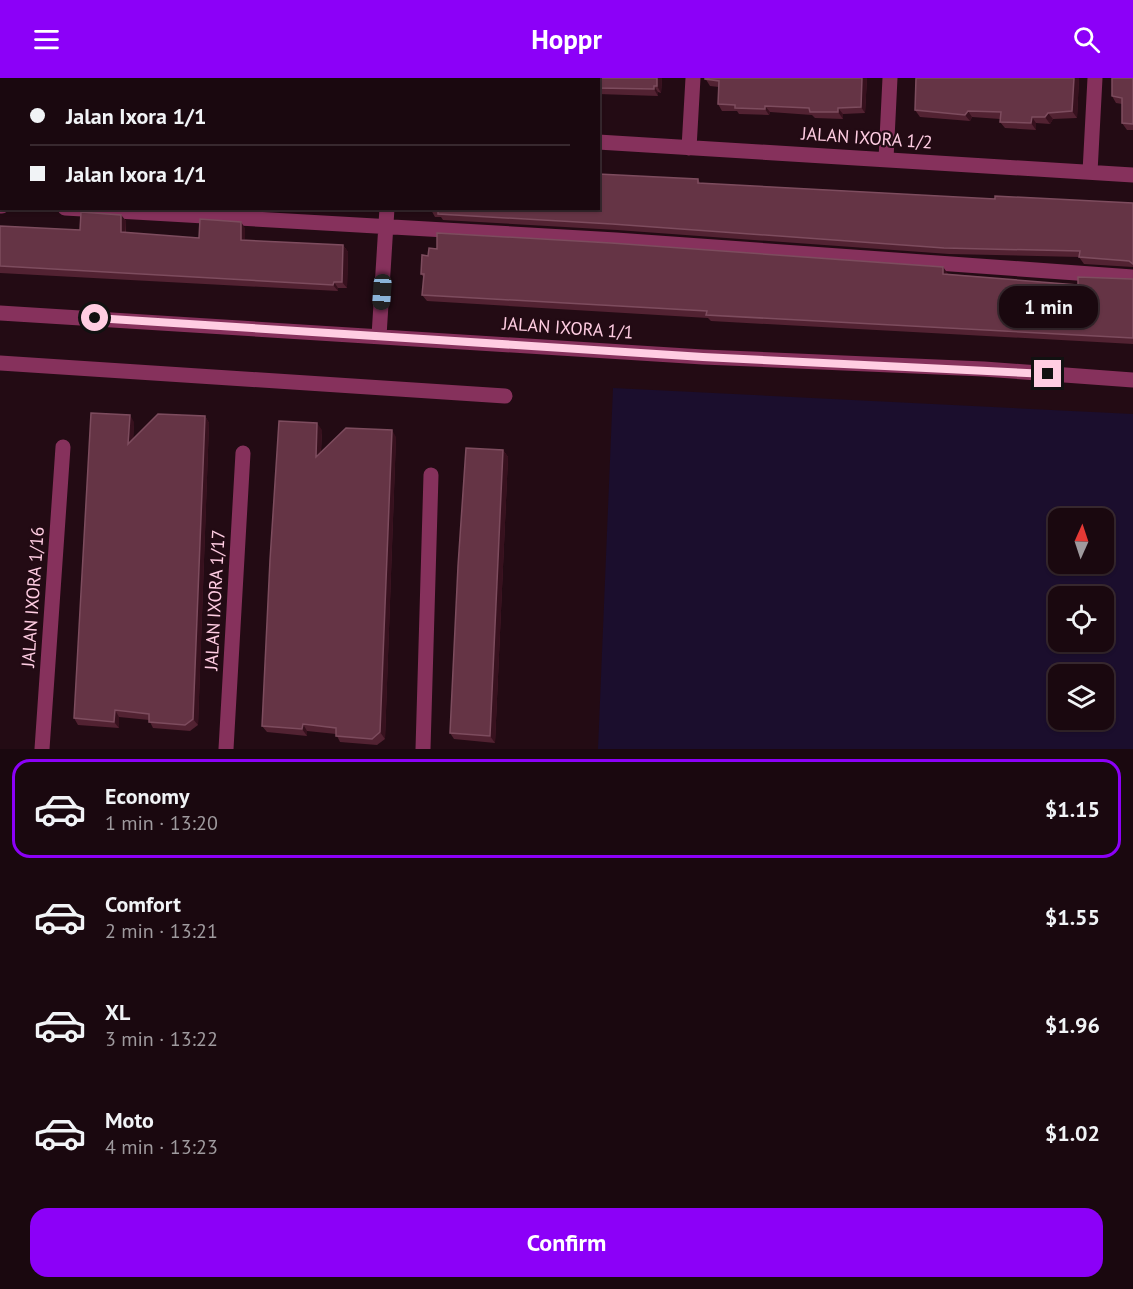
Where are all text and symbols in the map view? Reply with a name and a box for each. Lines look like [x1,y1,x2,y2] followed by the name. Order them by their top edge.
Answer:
[531,22,602,56] text: Hoppr
[30,23,63,56] icon: menu
[1070,23,1103,56] icon: search
[66,102,206,130] text: Jalan Ixora 1/1
[800,121,933,154] street label: JALAN IXORA 1/2
[66,160,206,188] text: Jalan Ixora 1/1
[372,273,392,311] car
[998,287,1098,329] callout: 1 min
[1024,294,1073,320] text: 1 min
[81,304,108,331] route start
[501,311,634,344] street label: JALAN IXORA 1/1
[1034,360,1061,387] route end
[1048,508,1114,574] north arrow
[1048,508,1114,730] map controls
[16,526,49,669] street label: JALAN IXORA 1/16
[199,529,230,672] street label: JALAN IXORA 1/17
[1048,586,1114,652] button: locate
[1048,664,1114,730] button: layers
[33,782,87,836] icon: car
[105,782,189,810] text: Economy
[1045,795,1100,823] text: $1.15
[105,810,218,836] text: 1 min · 13:20
[33,890,87,944] icon: car
[105,890,181,918] text: Comfort
[1045,903,1100,931] text: $1.55
[105,918,218,944] text: 2 min · 13:21
[33,998,87,1052] icon: car
[105,998,130,1026] text: XL
[1045,1011,1100,1039] text: $1.96
[105,1026,218,1052] text: 3 min · 13:22
[33,1106,87,1160] icon: car
[105,1106,154,1134] text: Moto
[1045,1119,1100,1147] text: $1.02
[105,1134,218,1160] text: 4 min · 13:23
[30,1208,1103,1277] button: Confirm

